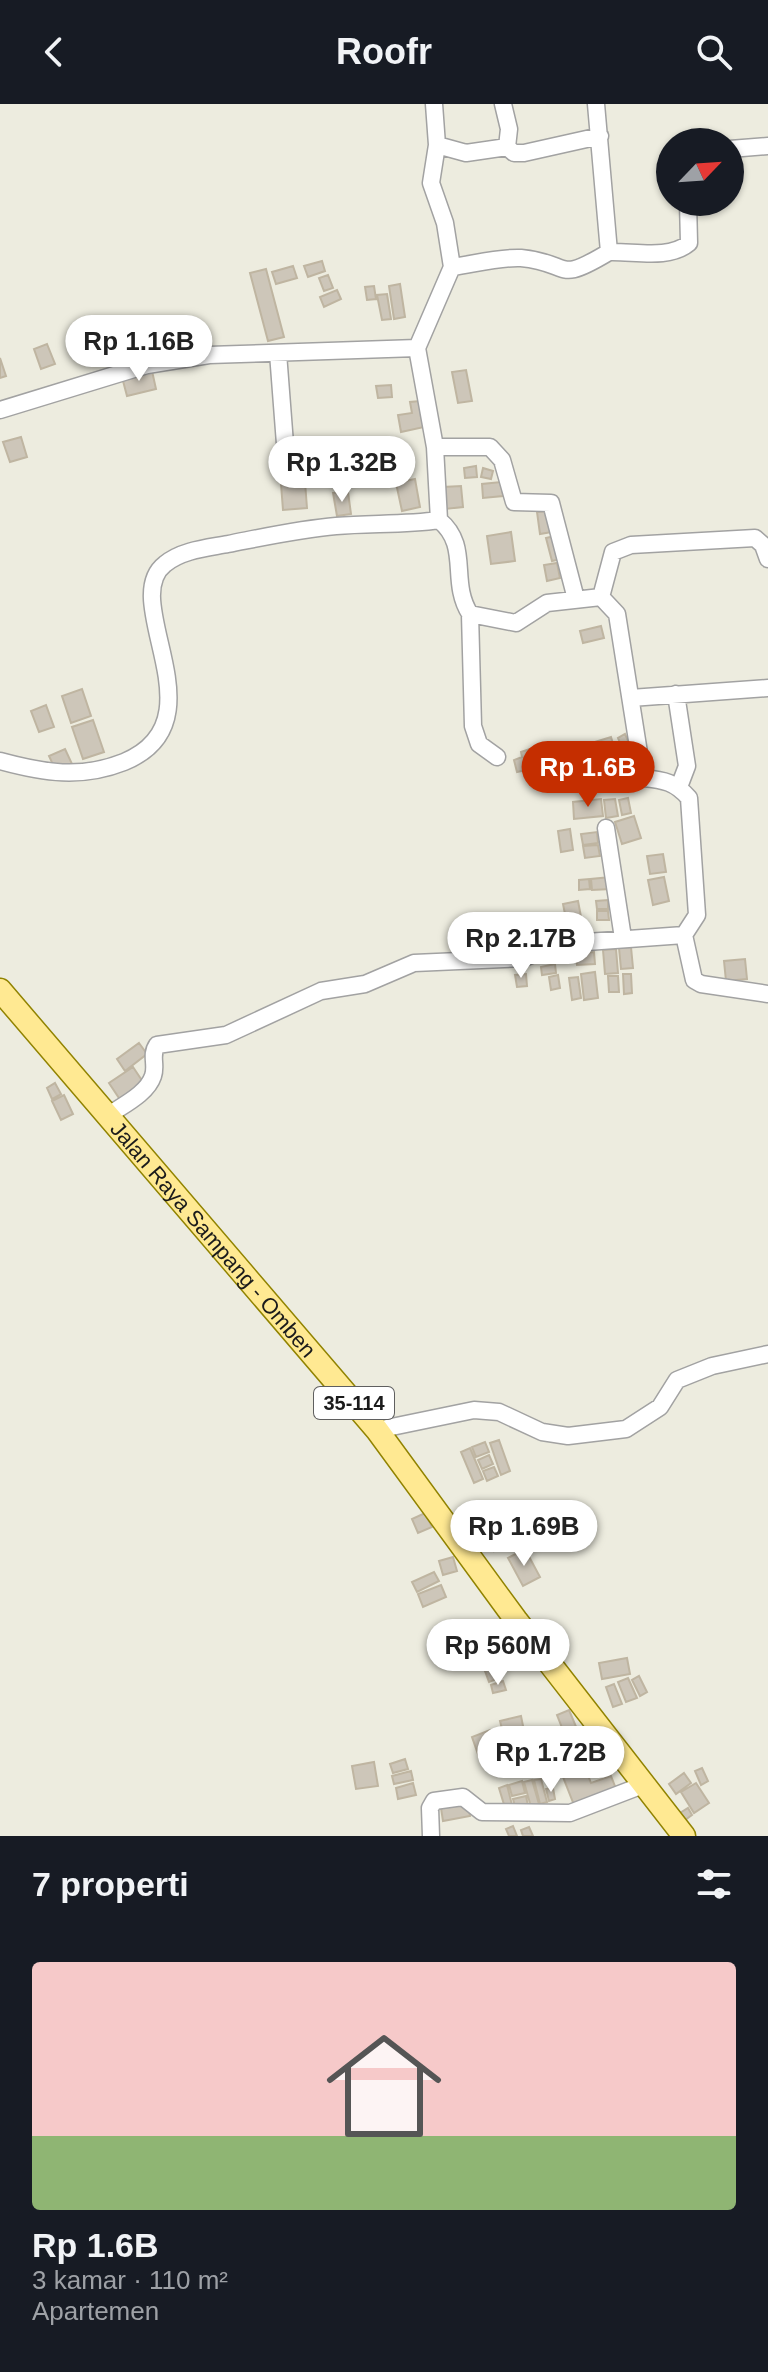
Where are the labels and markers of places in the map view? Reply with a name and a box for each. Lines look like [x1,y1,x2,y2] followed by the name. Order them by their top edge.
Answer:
[56,315,222,383] pin: Rp 1.16B
[259,436,425,504] pin: Rp 1.32B
[514,741,662,809] pin: Rp 1.6B
[438,912,604,980] pin: Rp 2.17B
[441,1500,607,1568] pin: Rp 1.69B
[424,1619,572,1687] pin: Rp 560M
[468,1726,634,1794] pin: Rp 1.72B

